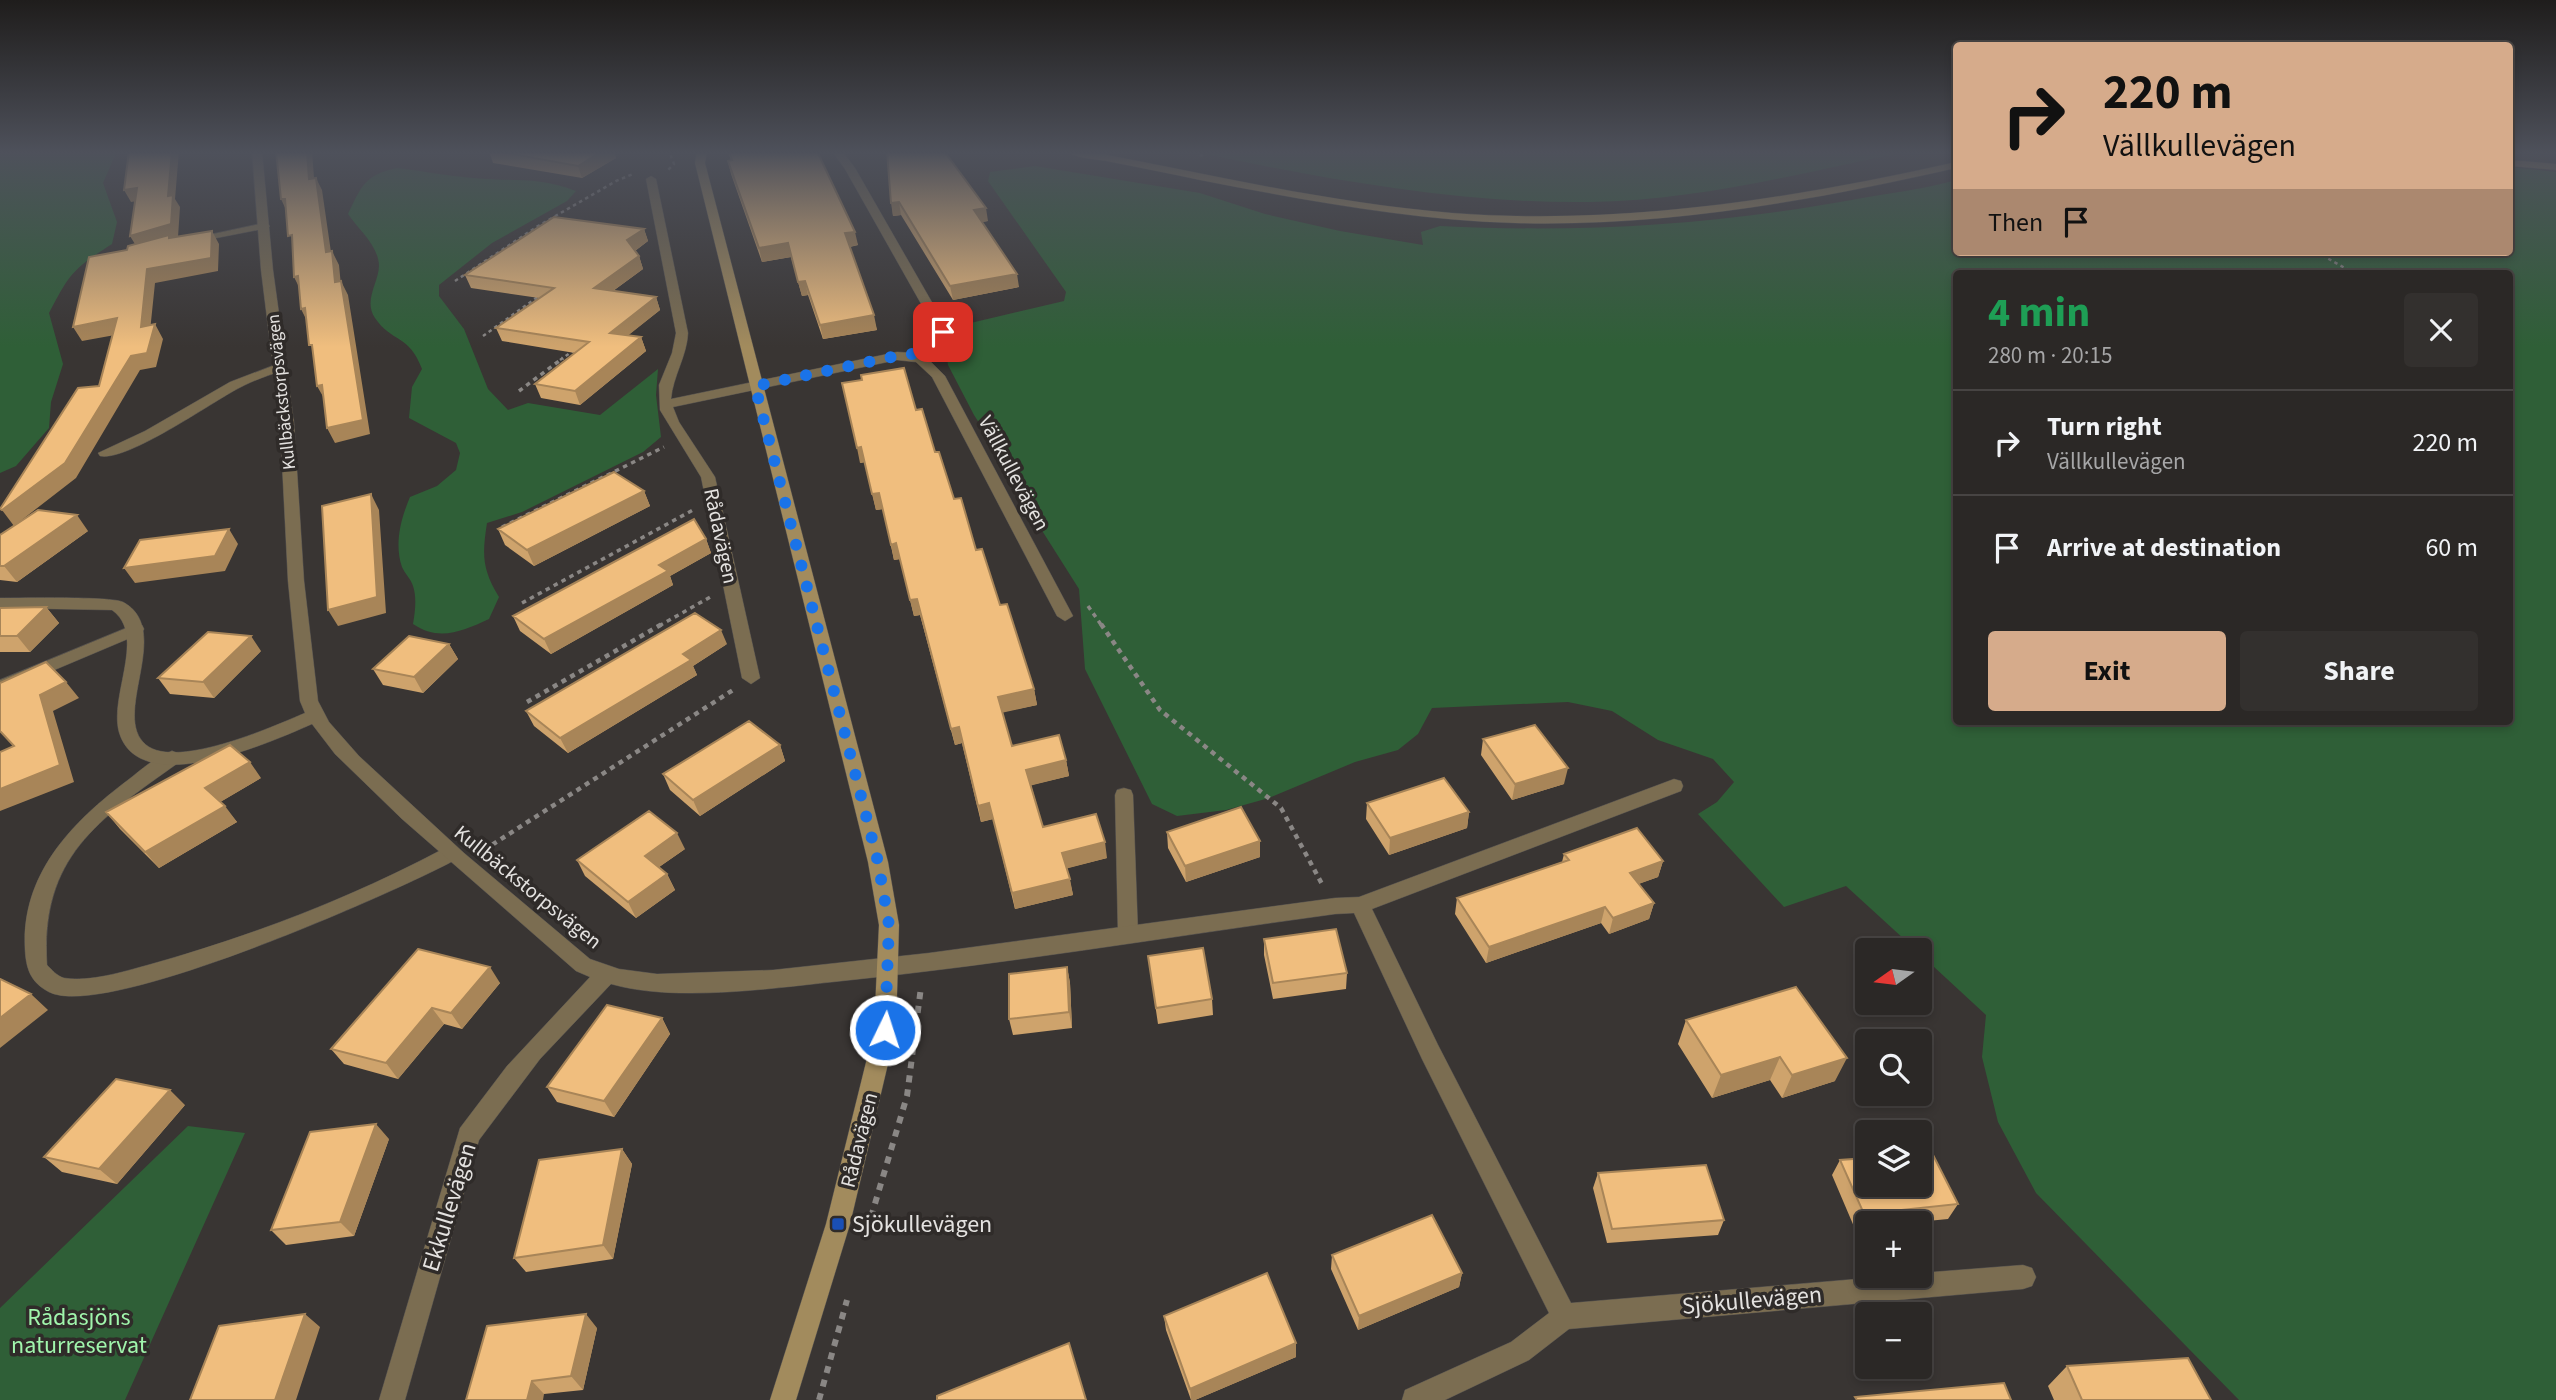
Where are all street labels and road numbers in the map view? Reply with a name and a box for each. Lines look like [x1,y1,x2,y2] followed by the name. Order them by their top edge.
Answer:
[261,313,302,471] street label: Kullbäckstorpsvägen
[971,410,1057,536] street label: Vällkullevägen
[696,486,746,586] street label: Rådavägen
[448,818,608,956] street label: Kullbäckstorpsvägen
[833,1089,885,1191] street label: Rådavägen
[413,1138,486,1276] street label: Ekkullevägen
[1681,1277,1823,1324] street label: Sjökullevägen

